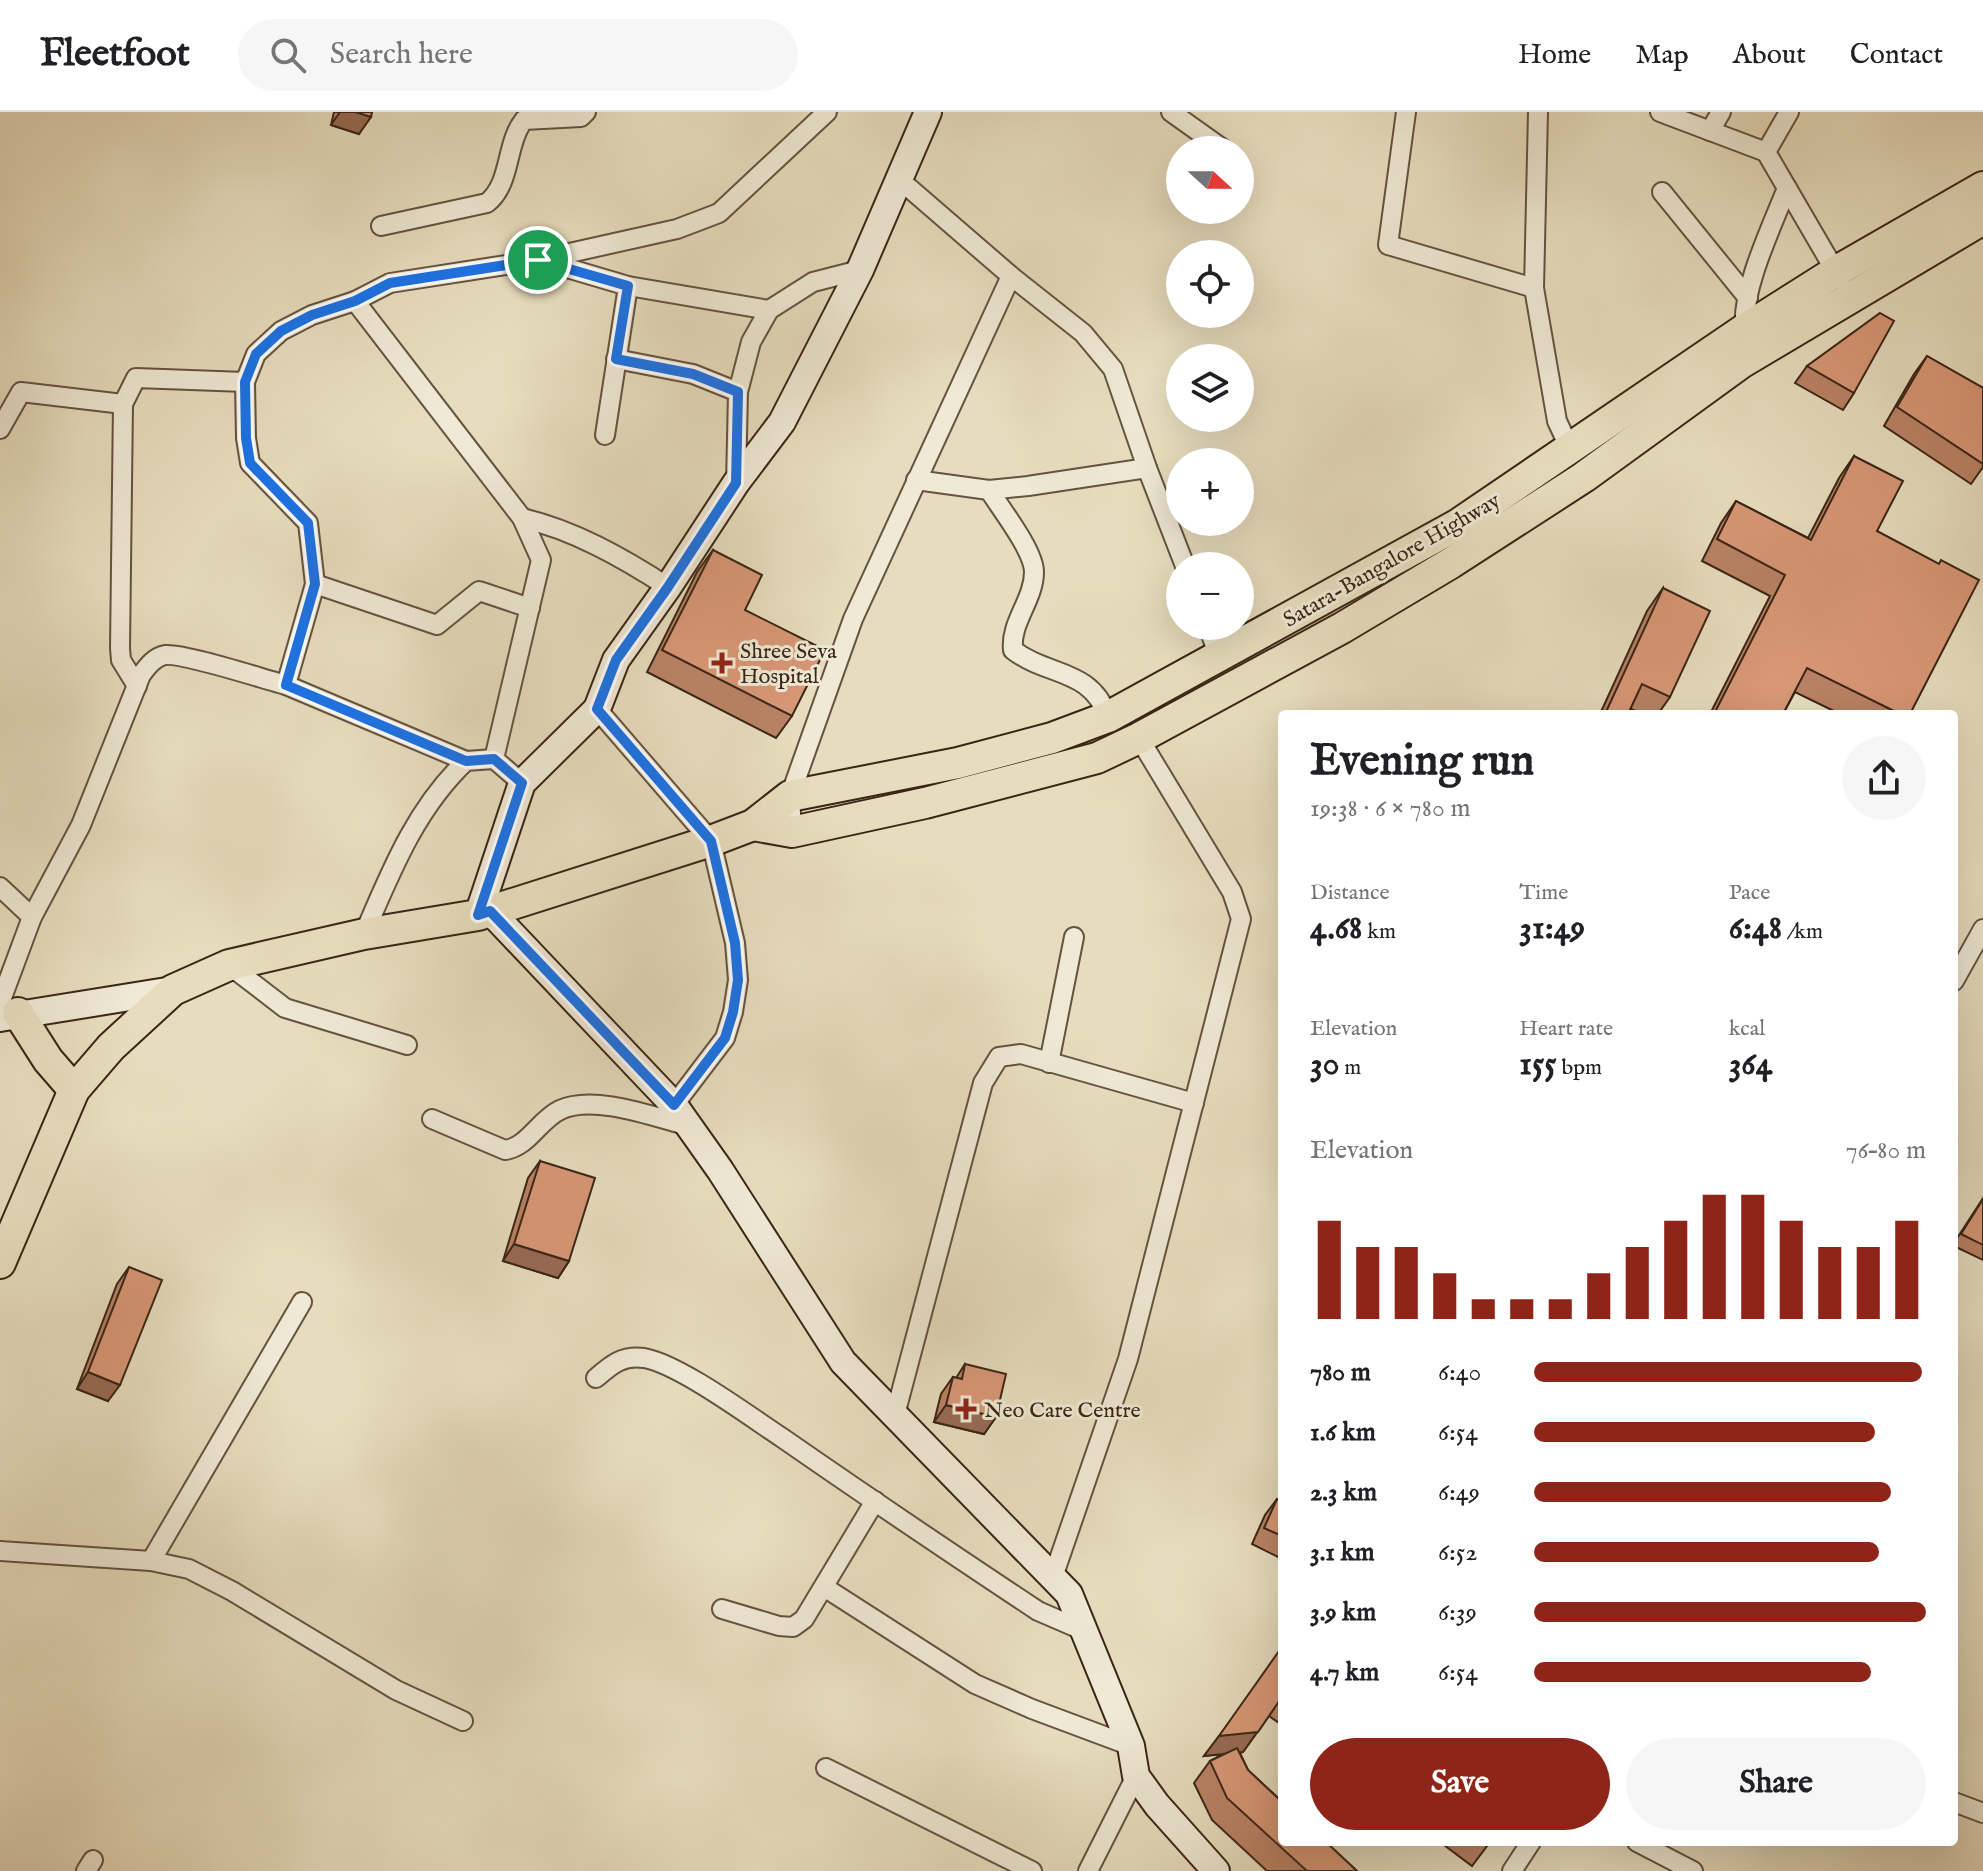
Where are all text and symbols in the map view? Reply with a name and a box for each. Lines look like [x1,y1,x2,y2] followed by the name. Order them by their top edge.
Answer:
[238,19,798,91] search box
[40,31,190,79] text: Fleetfoot
[266,33,310,77] icon: search
[330,36,473,74] text: Search here
[1518,38,1591,73] text: Home
[1635,38,1689,73] text: Map
[1733,38,1806,73] text: About
[1850,38,1943,73] text: Contact
[1166,136,1254,224] north arrow
[1166,136,1254,640] map controls
[504,226,572,294] pin
[516,238,560,282] icon: arrive
[1166,240,1254,328] button: locate
[1166,344,1254,432] button: layers
[1166,448,1254,536] button: +
[1278,487,1506,634] street label: Satara-Bangalore Highway
[1166,552,1254,640] button: −
[740,638,837,691] place label: Shree Seva Hospital
[711,652,733,674] marker: Shree Seva Hospital
[1310,734,1534,790] text: Evening run
[1842,736,1926,820] button: share
[1310,792,1470,825] text: 19:38 · 6 × 780 m
[1310,879,1390,907] text: Distance
[1519,879,1568,907] text: Time
[1729,879,1770,907] text: Pace
[1310,907,1362,950] text: 4.68
[1519,907,1585,950] text: 31:49
[1729,907,1782,950] text: 6:48
[1362,918,1396,946] text: km
[1782,918,1823,946] text: /km
[1310,1015,1397,1043] text: Elevation
[1519,1015,1613,1043] text: Heart rate
[1729,1015,1765,1043] text: kcal
[1310,1043,1339,1086] text: 30
[1519,1043,1557,1086] text: 155
[1729,1043,1772,1086] text: 364
[1339,1054,1361,1082] text: m
[1557,1054,1602,1082] text: bpm
[1310,1134,1413,1167] text: Elevation
[1845,1134,1926,1167] text: 76–80 m
[1310,1356,1371,1389] text: 780 m
[1438,1356,1481,1389] text: 6:40
[984,1397,1141,1425] place label: Neo Care Centre
[955,1398,977,1420] marker: Neo Care Centre
[1310,1416,1376,1449] text: 1.6 km
[1438,1416,1478,1449] text: 6:54
[1310,1476,1377,1509] text: 2.3 km
[1438,1476,1480,1509] text: 6:49
[1310,1536,1375,1569] text: 3.1 km
[1438,1536,1477,1569] text: 6:52
[1310,1596,1376,1629] text: 3.9 km
[1438,1596,1477,1629] text: 6:39
[1310,1656,1379,1689] text: 4.7 km
[1438,1656,1478,1689] text: 6:54
[1310,1738,1610,1830] button: Save
[1626,1738,1926,1830] button: Share

